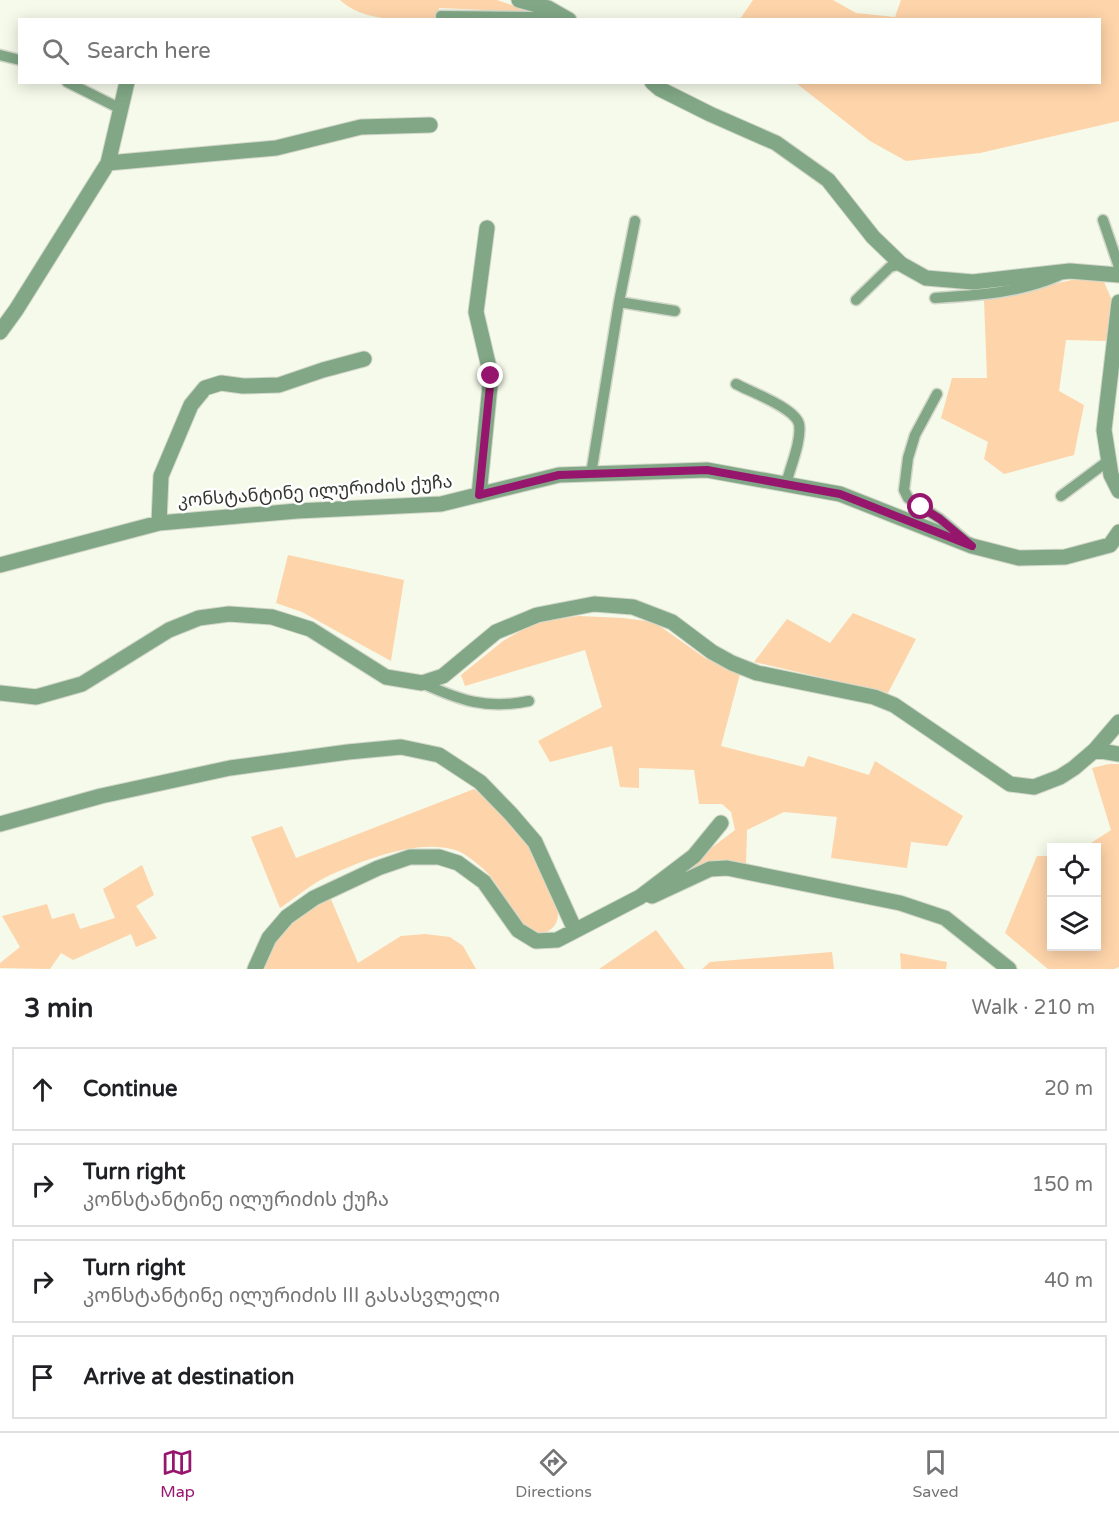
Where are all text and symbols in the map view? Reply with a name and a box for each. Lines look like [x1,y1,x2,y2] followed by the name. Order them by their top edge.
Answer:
[18,18,1101,84] search box
[39,35,72,68] icon: search
[87,38,211,64] text: Search here
[477,362,503,388] route end
[177,470,453,512] street label: კონსტანტინე ილურიძის ქუჩა
[907,493,933,519] route start
[1047,843,1101,951] map controls
[1047,843,1101,897] button: locate
[1047,897,1101,951] button: layers
[24,993,93,1024] text: 3 min
[972,996,1095,1020] text: Walk · 210 m
[26,1073,59,1106] icon: ahead
[83,1076,178,1102] text: Continue
[1044,1077,1093,1101] text: 20 m
[83,1159,185,1185] text: Turn right
[26,1169,59,1202] icon: right
[1032,1173,1093,1197] text: 150 m
[83,1188,389,1212] text: კონსტანტინე ილურიძის ქუჩა
[83,1255,185,1281] text: Turn right
[26,1265,59,1298] icon: right
[1044,1269,1093,1293] text: 40 m
[83,1284,500,1308] text: კონსტანტინე ილურიძის III გასასვლელი
[26,1361,59,1394] icon: arrive
[83,1364,294,1390] text: Arrive at destination
[160,1446,195,1502] tab: Map
[515,1446,592,1502] tab: Directions
[912,1446,959,1502] tab: Saved

